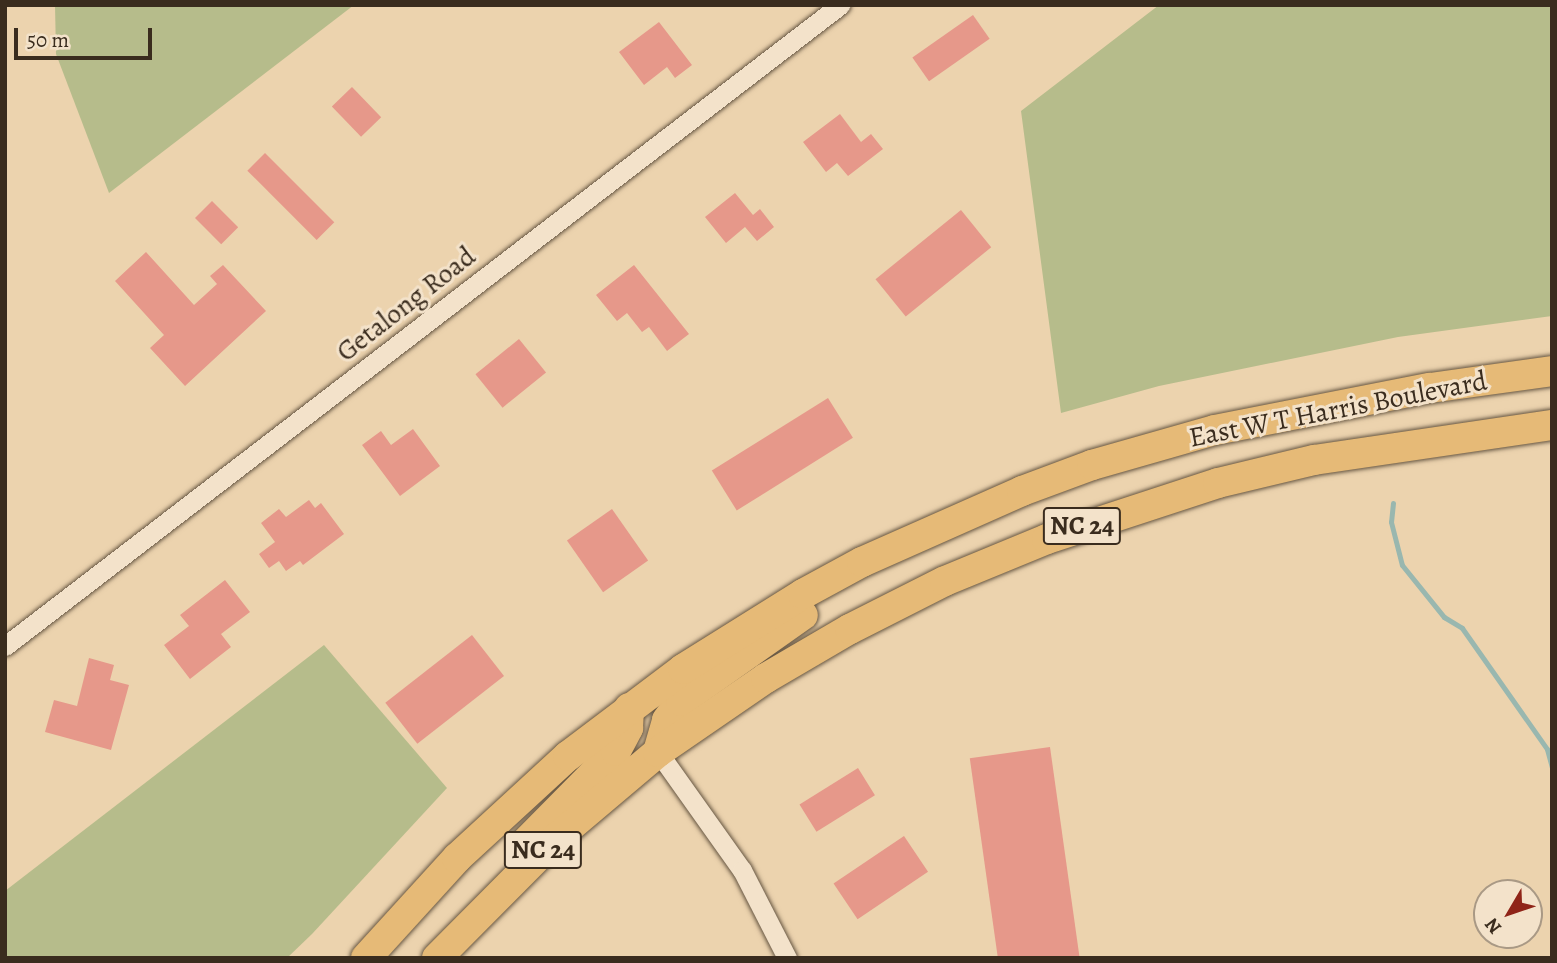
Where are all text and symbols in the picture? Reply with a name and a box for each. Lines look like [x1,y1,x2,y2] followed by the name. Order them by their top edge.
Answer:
[18,14,156,58] scale bar
[27,26,69,54] text: 50 m
[330,239,482,369] street label: Getalong Road
[1186,364,1490,454] street label: East W T Harris Boulevard
[1042,504,1122,548] road number: NC 24
[503,828,583,872] road number: NC 24
[1473,879,1543,949] north arrow
[1479,912,1508,940] text: N

